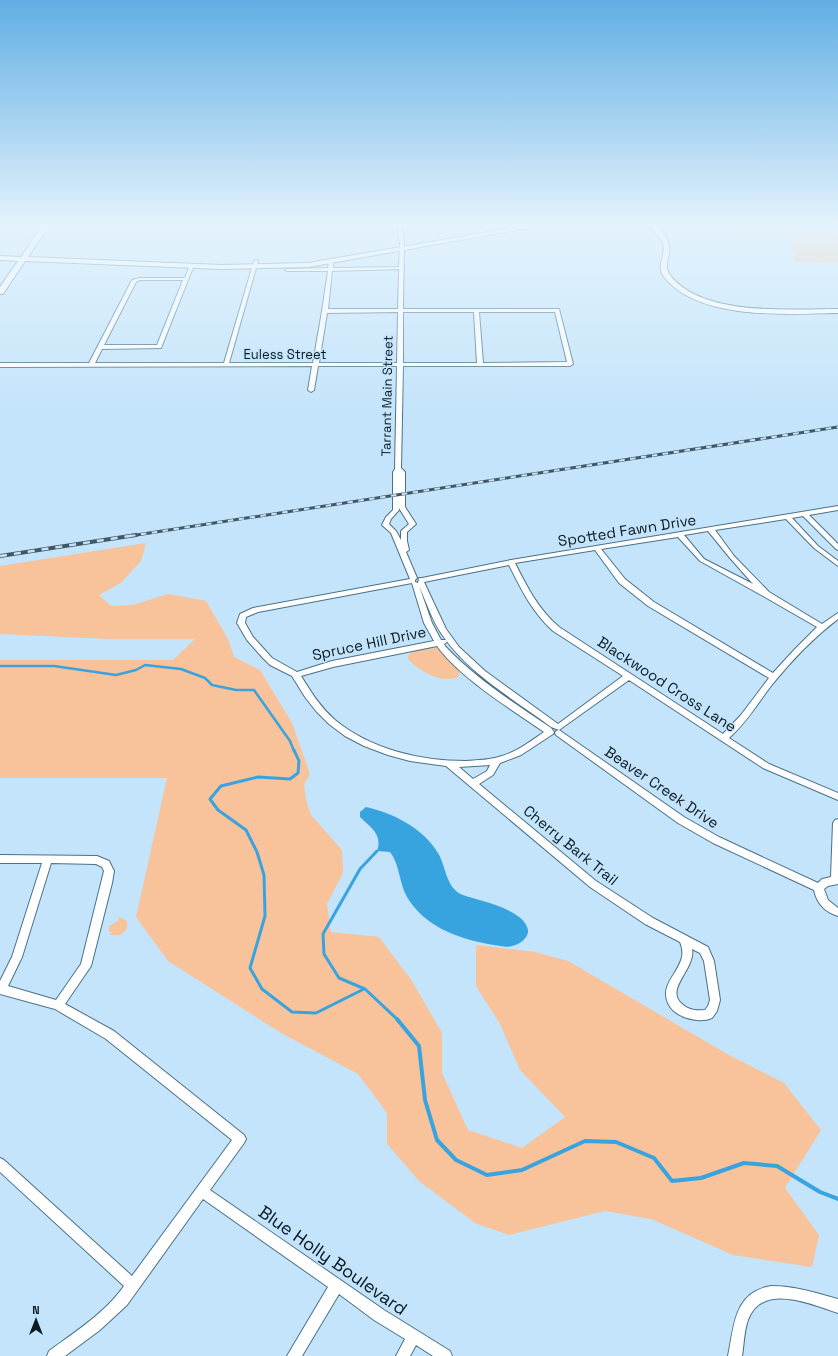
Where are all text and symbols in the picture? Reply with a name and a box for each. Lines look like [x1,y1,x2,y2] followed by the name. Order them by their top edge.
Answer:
[377,335,397,457] street label: Tarrant Main Street
[244,346,326,363] street label: Euless Street
[557,510,698,550] street label: Spotted Fawn Drive
[310,622,428,664] street label: Spruce Hill Drive
[594,632,740,736] street label: Blackwood Cross Lane
[601,742,723,832] street label: Beaver Creek Drive
[520,801,622,889] street label: Cherry Bark Trail
[254,1200,412,1320] street label: Blue Holly Boulevard
[16,1300,56,1340] north arrow
[32,1303,40,1317] text: N

